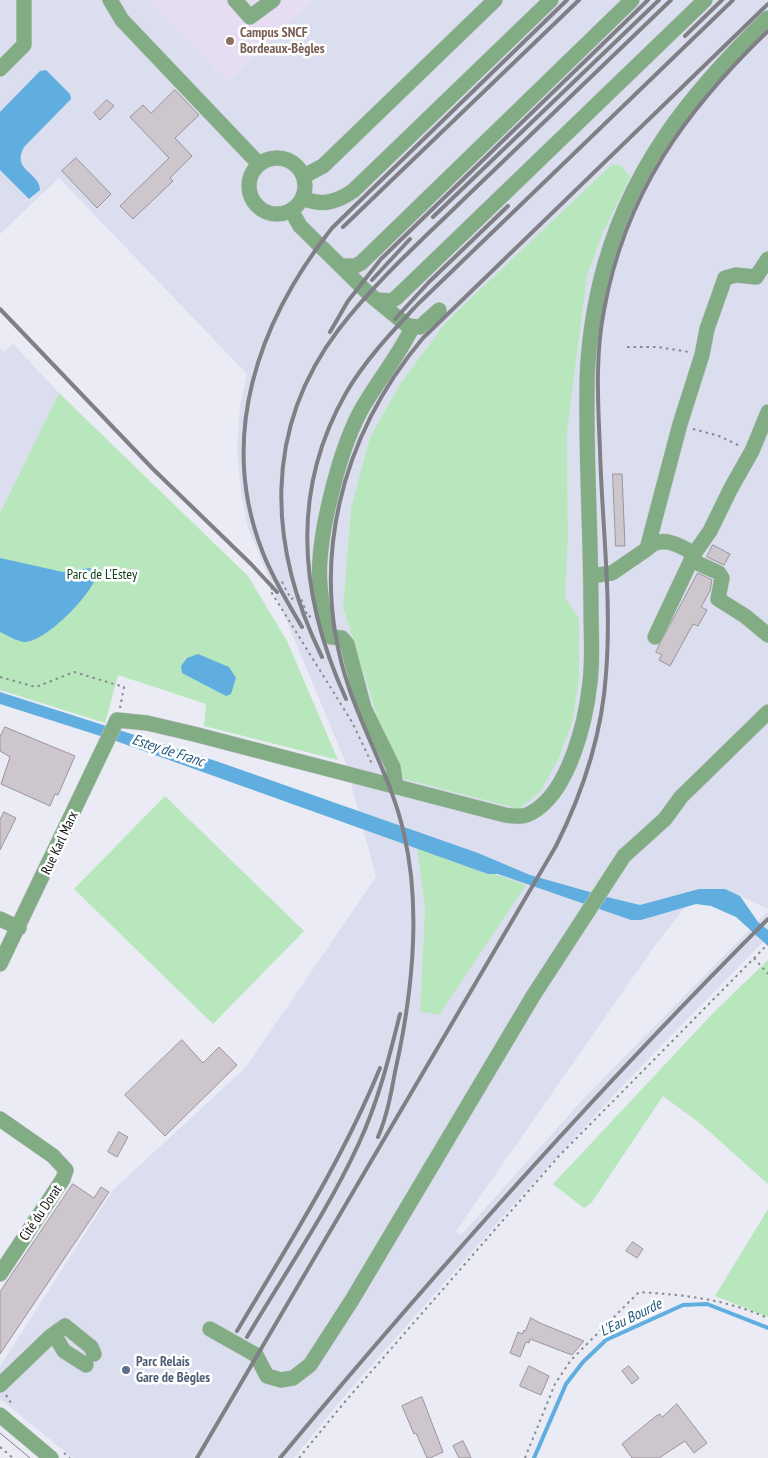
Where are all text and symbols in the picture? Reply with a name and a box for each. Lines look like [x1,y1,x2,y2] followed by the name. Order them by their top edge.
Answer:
[240,25,325,58] place label: Campus SNCF Bordeaux-Bègles
[224,35,236,47] marker: Campus SNCF Bordeaux-Bègles
[67,567,137,583] park label: Parc de L'Estey
[130,731,206,771] water label: Estey de Franc
[38,809,82,877] street label: Rue Karl Marx
[16,1182,66,1244] street label: Cité du Dorat
[597,1295,665,1341] water label: L'Eau Bourde
[136,1354,210,1386] place label: Parc Relais Gare de Bègles
[120,1364,132,1376] marker: Parc Relais Gare de Bègles

